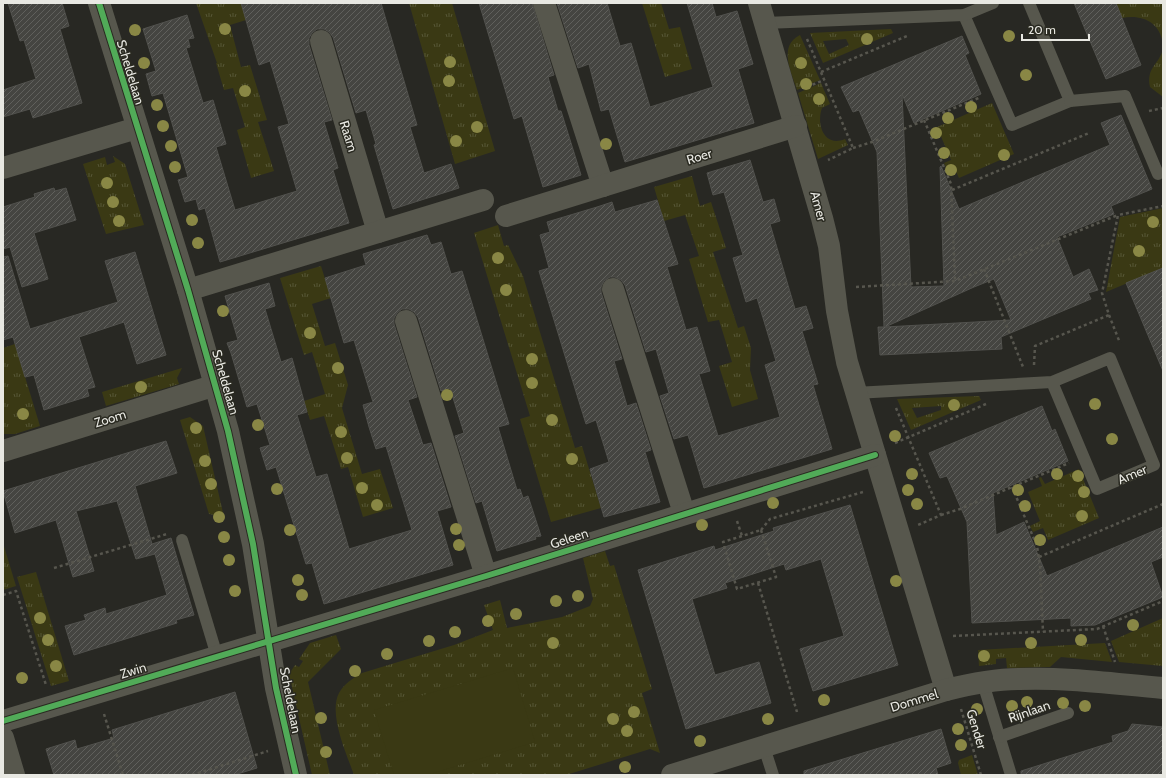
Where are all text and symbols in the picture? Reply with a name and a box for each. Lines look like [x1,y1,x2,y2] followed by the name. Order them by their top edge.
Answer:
[1022,16,1089,42] scale bar
[1028,22,1056,37] text: 20 m
[114,38,148,106] street label: Scheldelaan
[337,119,361,153] street label: Raam
[684,144,714,167] street label: Roer
[807,189,831,223] street label: Amer
[209,348,243,416] street label: Scheldelaan
[92,406,128,430] street label: Zoom
[1115,460,1150,487] street label: Amer
[548,524,590,552] street label: Geleen
[118,658,148,682] street label: Zwin
[277,666,305,734] street label: Scheldelaan
[888,685,940,715] street label: Dommel
[1006,696,1052,727] street label: Rijnlaan
[963,707,991,752] street label: Gender

